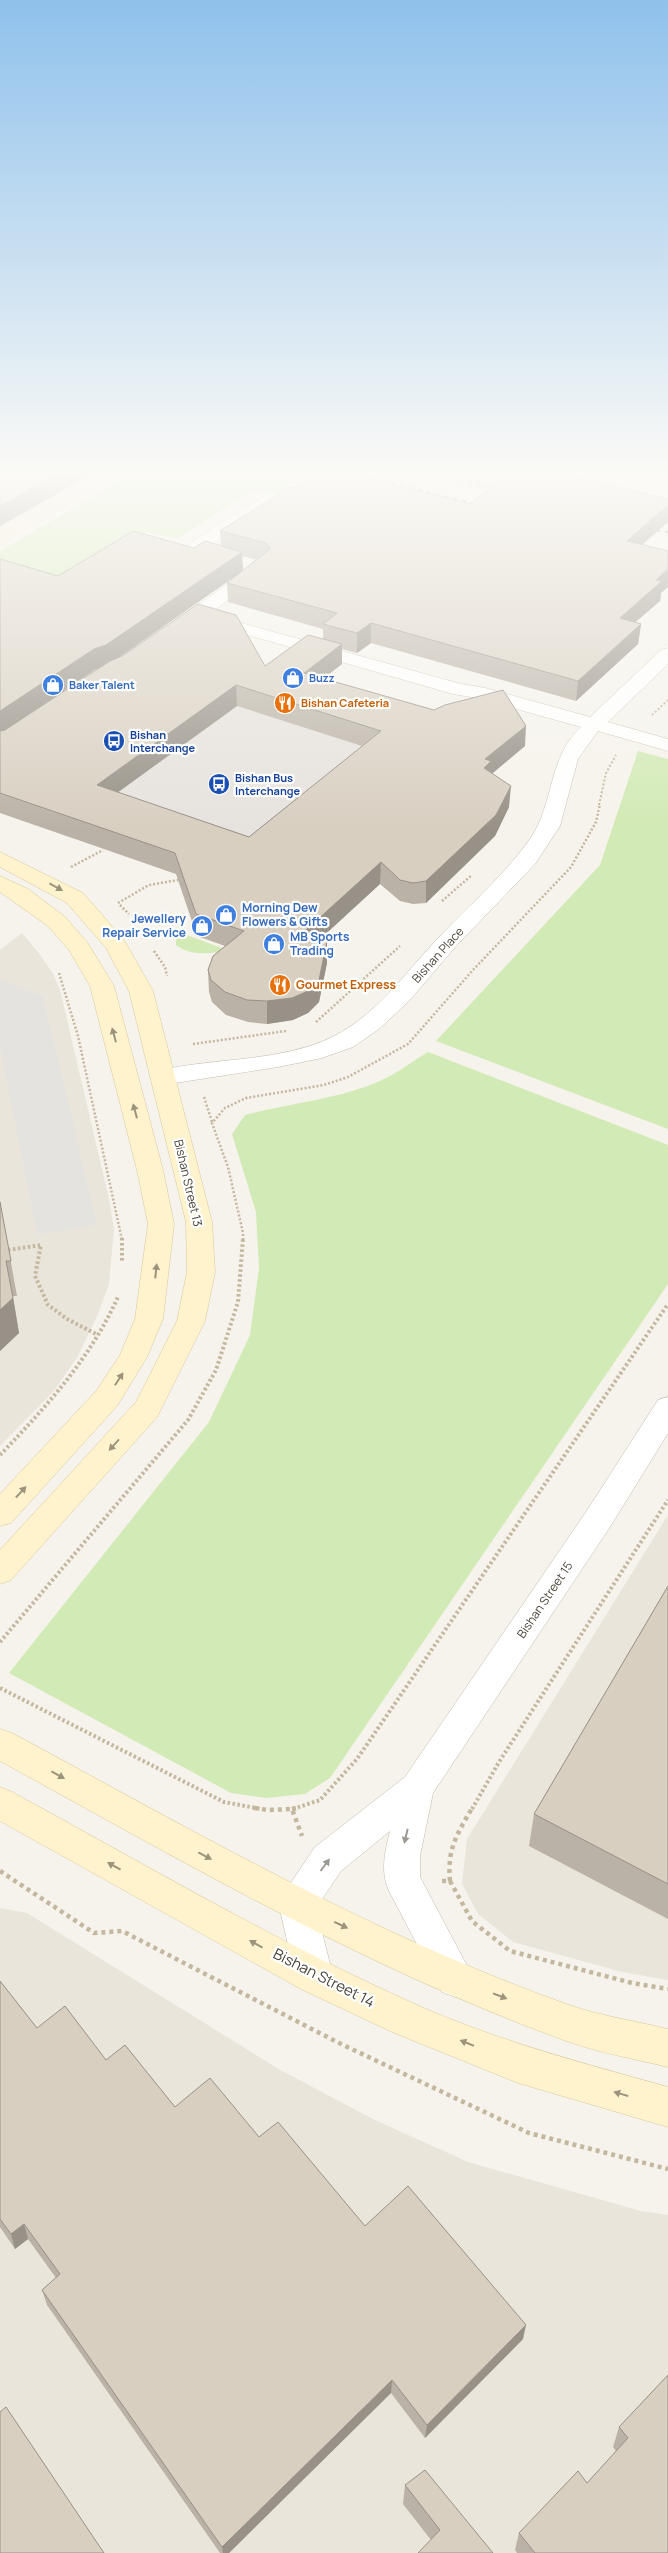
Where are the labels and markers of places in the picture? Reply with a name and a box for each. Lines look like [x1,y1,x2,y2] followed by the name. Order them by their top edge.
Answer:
[281,666,305,690] shop icon: Buzz
[309,670,335,685] place label: Buzz
[41,673,65,697] shop icon: Baker Talent
[69,677,135,692] place label: Baker Talent
[273,691,297,715] restaurant icon: Bishan Cafeteria
[301,695,389,710] place label: Bishan Cafeteria
[130,727,196,755] place label: Bishan Interchange
[102,729,126,753] bus stop icon: Bishan Interchange
[235,770,301,798] place label: Bishan Bus Interchange
[207,772,231,796] bus stop icon: Bishan Bus Interchange
[242,899,328,930] place label: Morning Dew Flowers & Gifts
[214,903,238,927] shop icon: Morning Dew Flowers & Gifts
[102,910,186,941] place label: Jewellery Repair Service
[190,914,214,938] shop icon: Jewellery Repair Service
[290,928,350,959] place label: MB Sports Trading
[262,932,286,956] shop icon: MB Sports Trading
[268,973,292,997] restaurant icon: Gourmet Express
[296,976,396,993] place label: Gourmet Express

